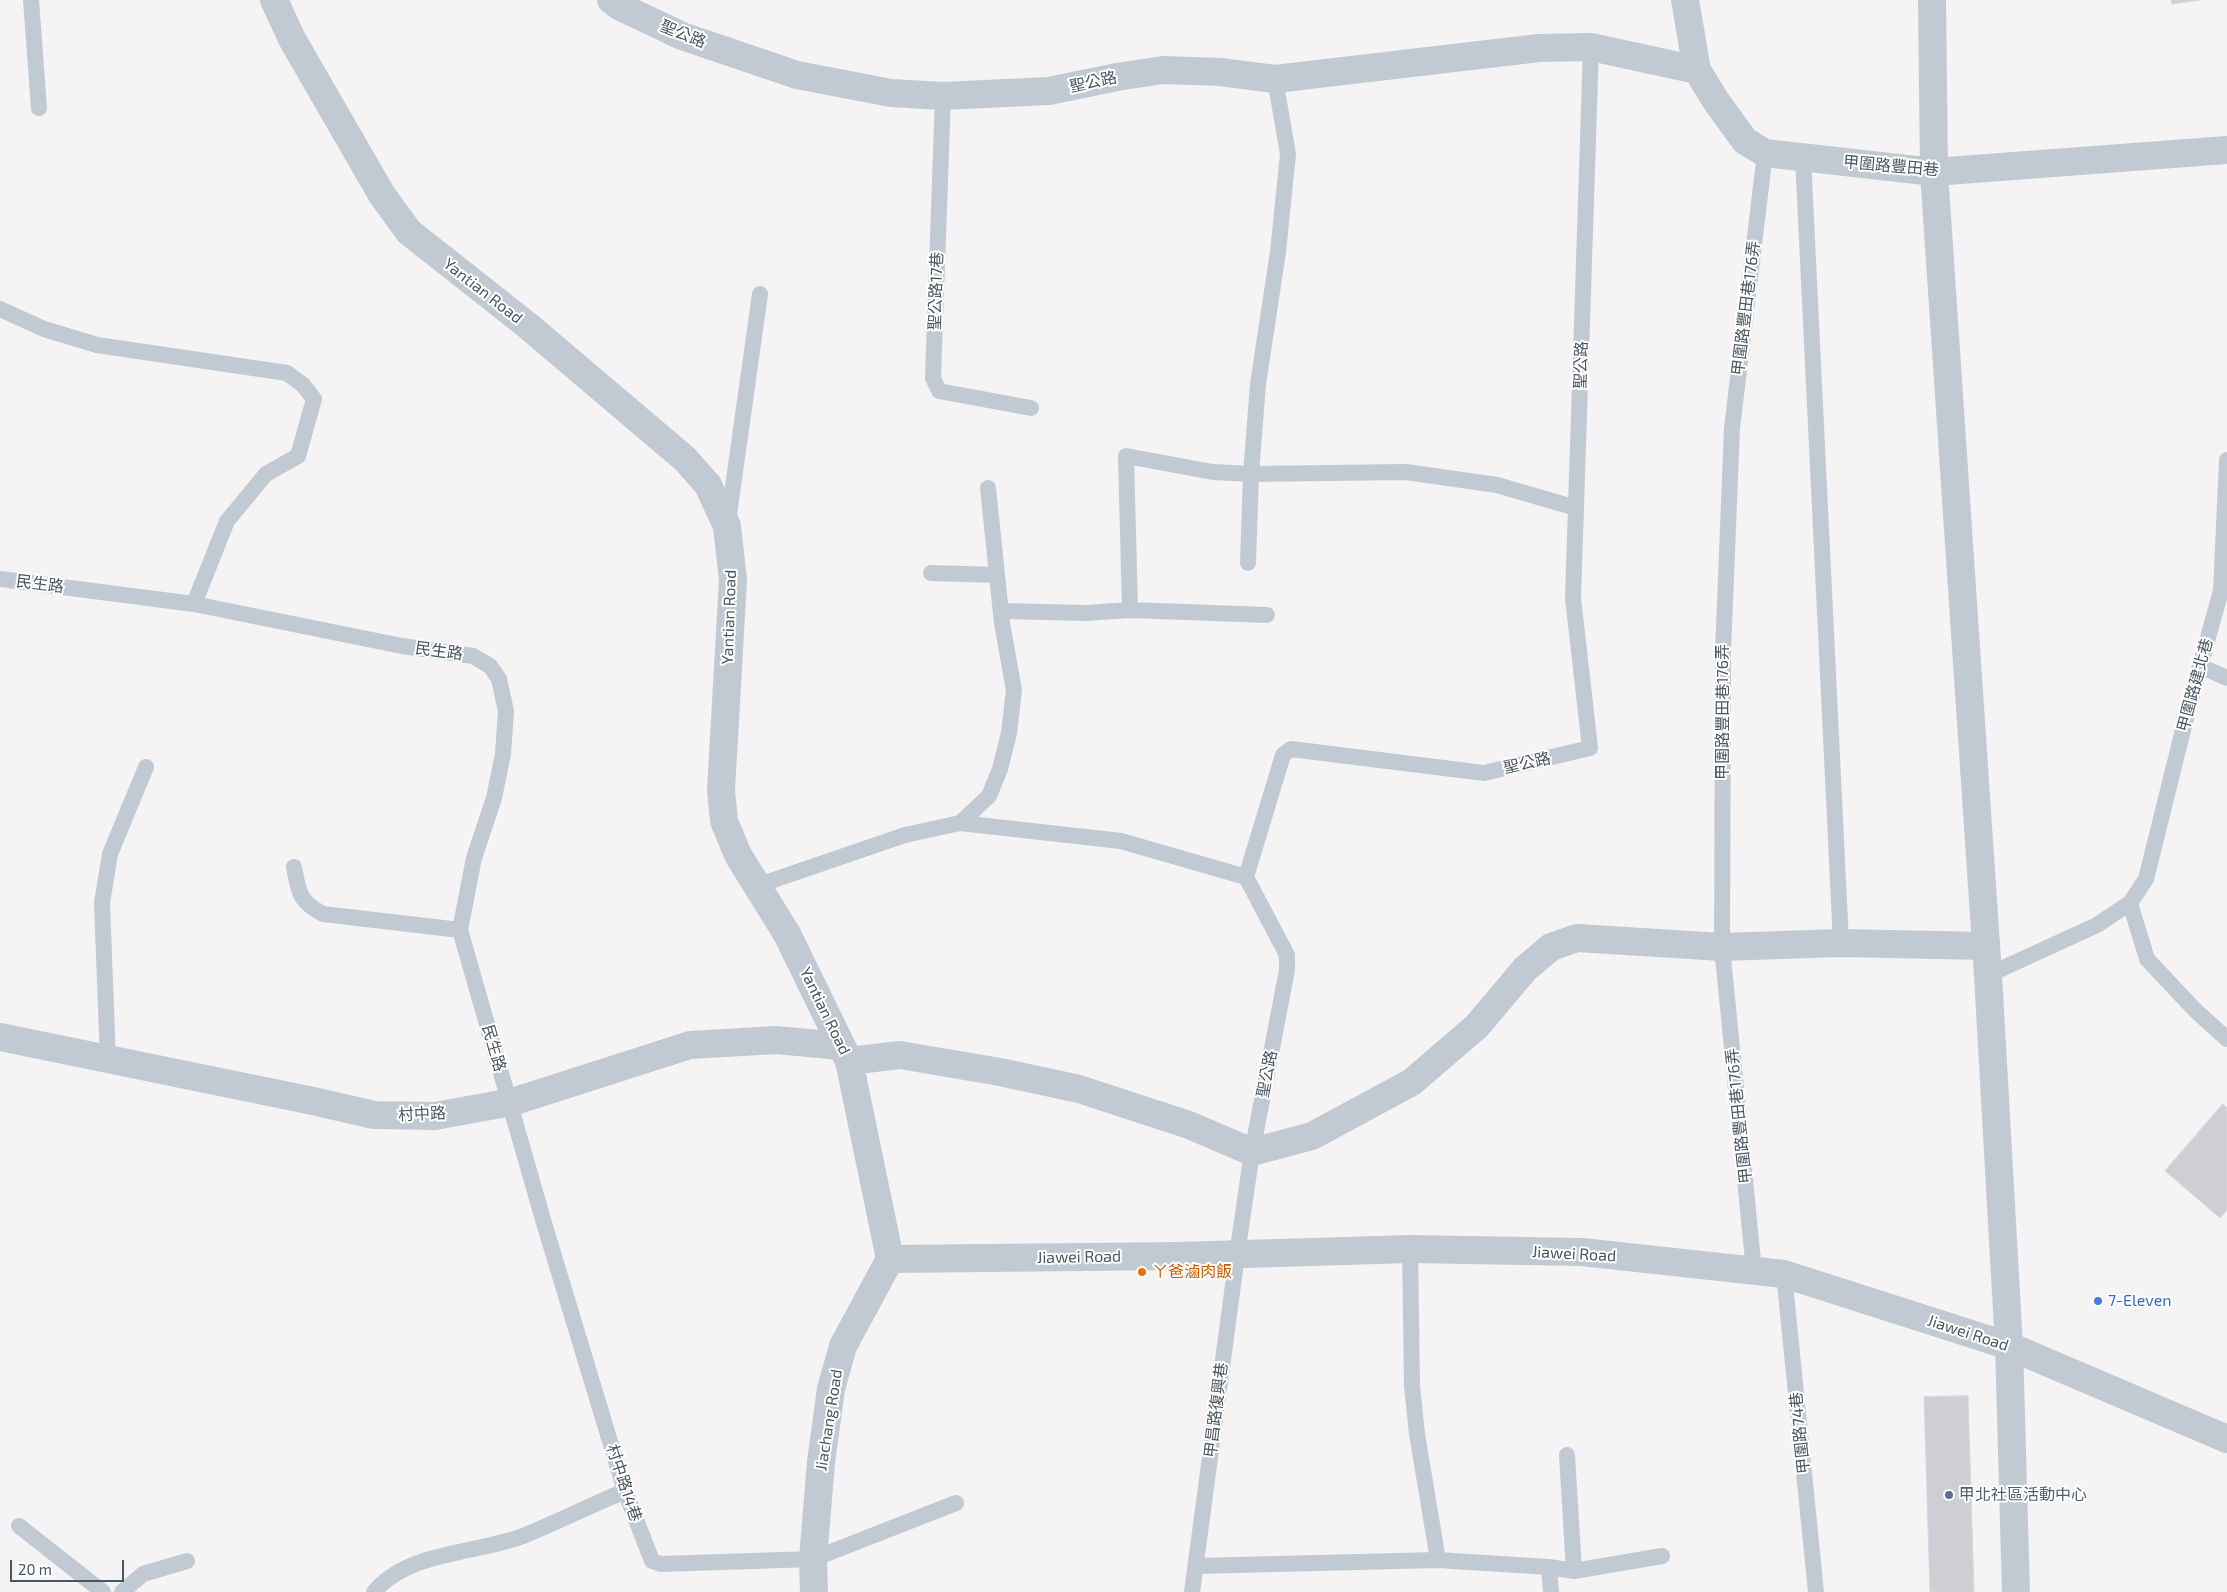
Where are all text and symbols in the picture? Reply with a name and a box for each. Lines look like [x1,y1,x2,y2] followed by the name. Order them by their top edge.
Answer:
[657,16,709,52] street label: 聖公路
[1068,68,1118,96] street label: 聖公路
[1842,152,1940,180] street label: 甲圍路豐田巷
[1728,239,1764,377] street label: 甲圍路豐田巷176弄
[925,251,947,331] street label: 聖公路17巷
[440,254,526,328] street label: Yantian Road
[1571,341,1591,389] street label: 聖公路
[718,569,740,665] street label: Yantian Road
[15,572,65,596] street label: 民生路
[2173,636,2217,734] street label: 甲圍路建北巷
[414,638,464,664] street label: 民生路
[1713,644,1733,780] street label: 甲圍路豐田巷176弄
[1501,748,1553,778] street label: 聖公路
[796,964,854,1058] street label: Yantian Road
[478,1022,510,1074] street label: 民生路
[1722,1048,1756,1184] street label: 甲圍路豐田巷176弄
[1253,1049,1281,1099] street label: 聖公路
[398,1103,446,1125] street label: 村中路
[1531,1242,1617,1266] street label: Jiawei Road
[1037,1247,1121,1267] street label: Jiawei Road
[1152,1262,1232,1282] place label: ㄚ爸滷肉飯
[1136,1266,1148,1278] marker: ㄚ爸滷肉飯
[2108,1291,2172,1311] place label: 7-Eleven
[2092,1295,2104,1307] marker: 7-Eleven
[1925,1311,2011,1355] street label: Jiawei Road
[1201,1361,1231,1459] street label: 甲昌路復興巷
[811,1368,847,1472] street label: Jiachang Road
[1786,1391,1814,1475] street label: 甲圍路74巷
[602,1442,646,1524] street label: 村中路14巷
[1959,1485,2087,1505] place label: 甲北社區活動中心
[1943,1489,1955,1501] marker: 甲北社區活動中心
[12,1550,126,1582] scale bar
[18,1560,52,1578] text: 20 m

